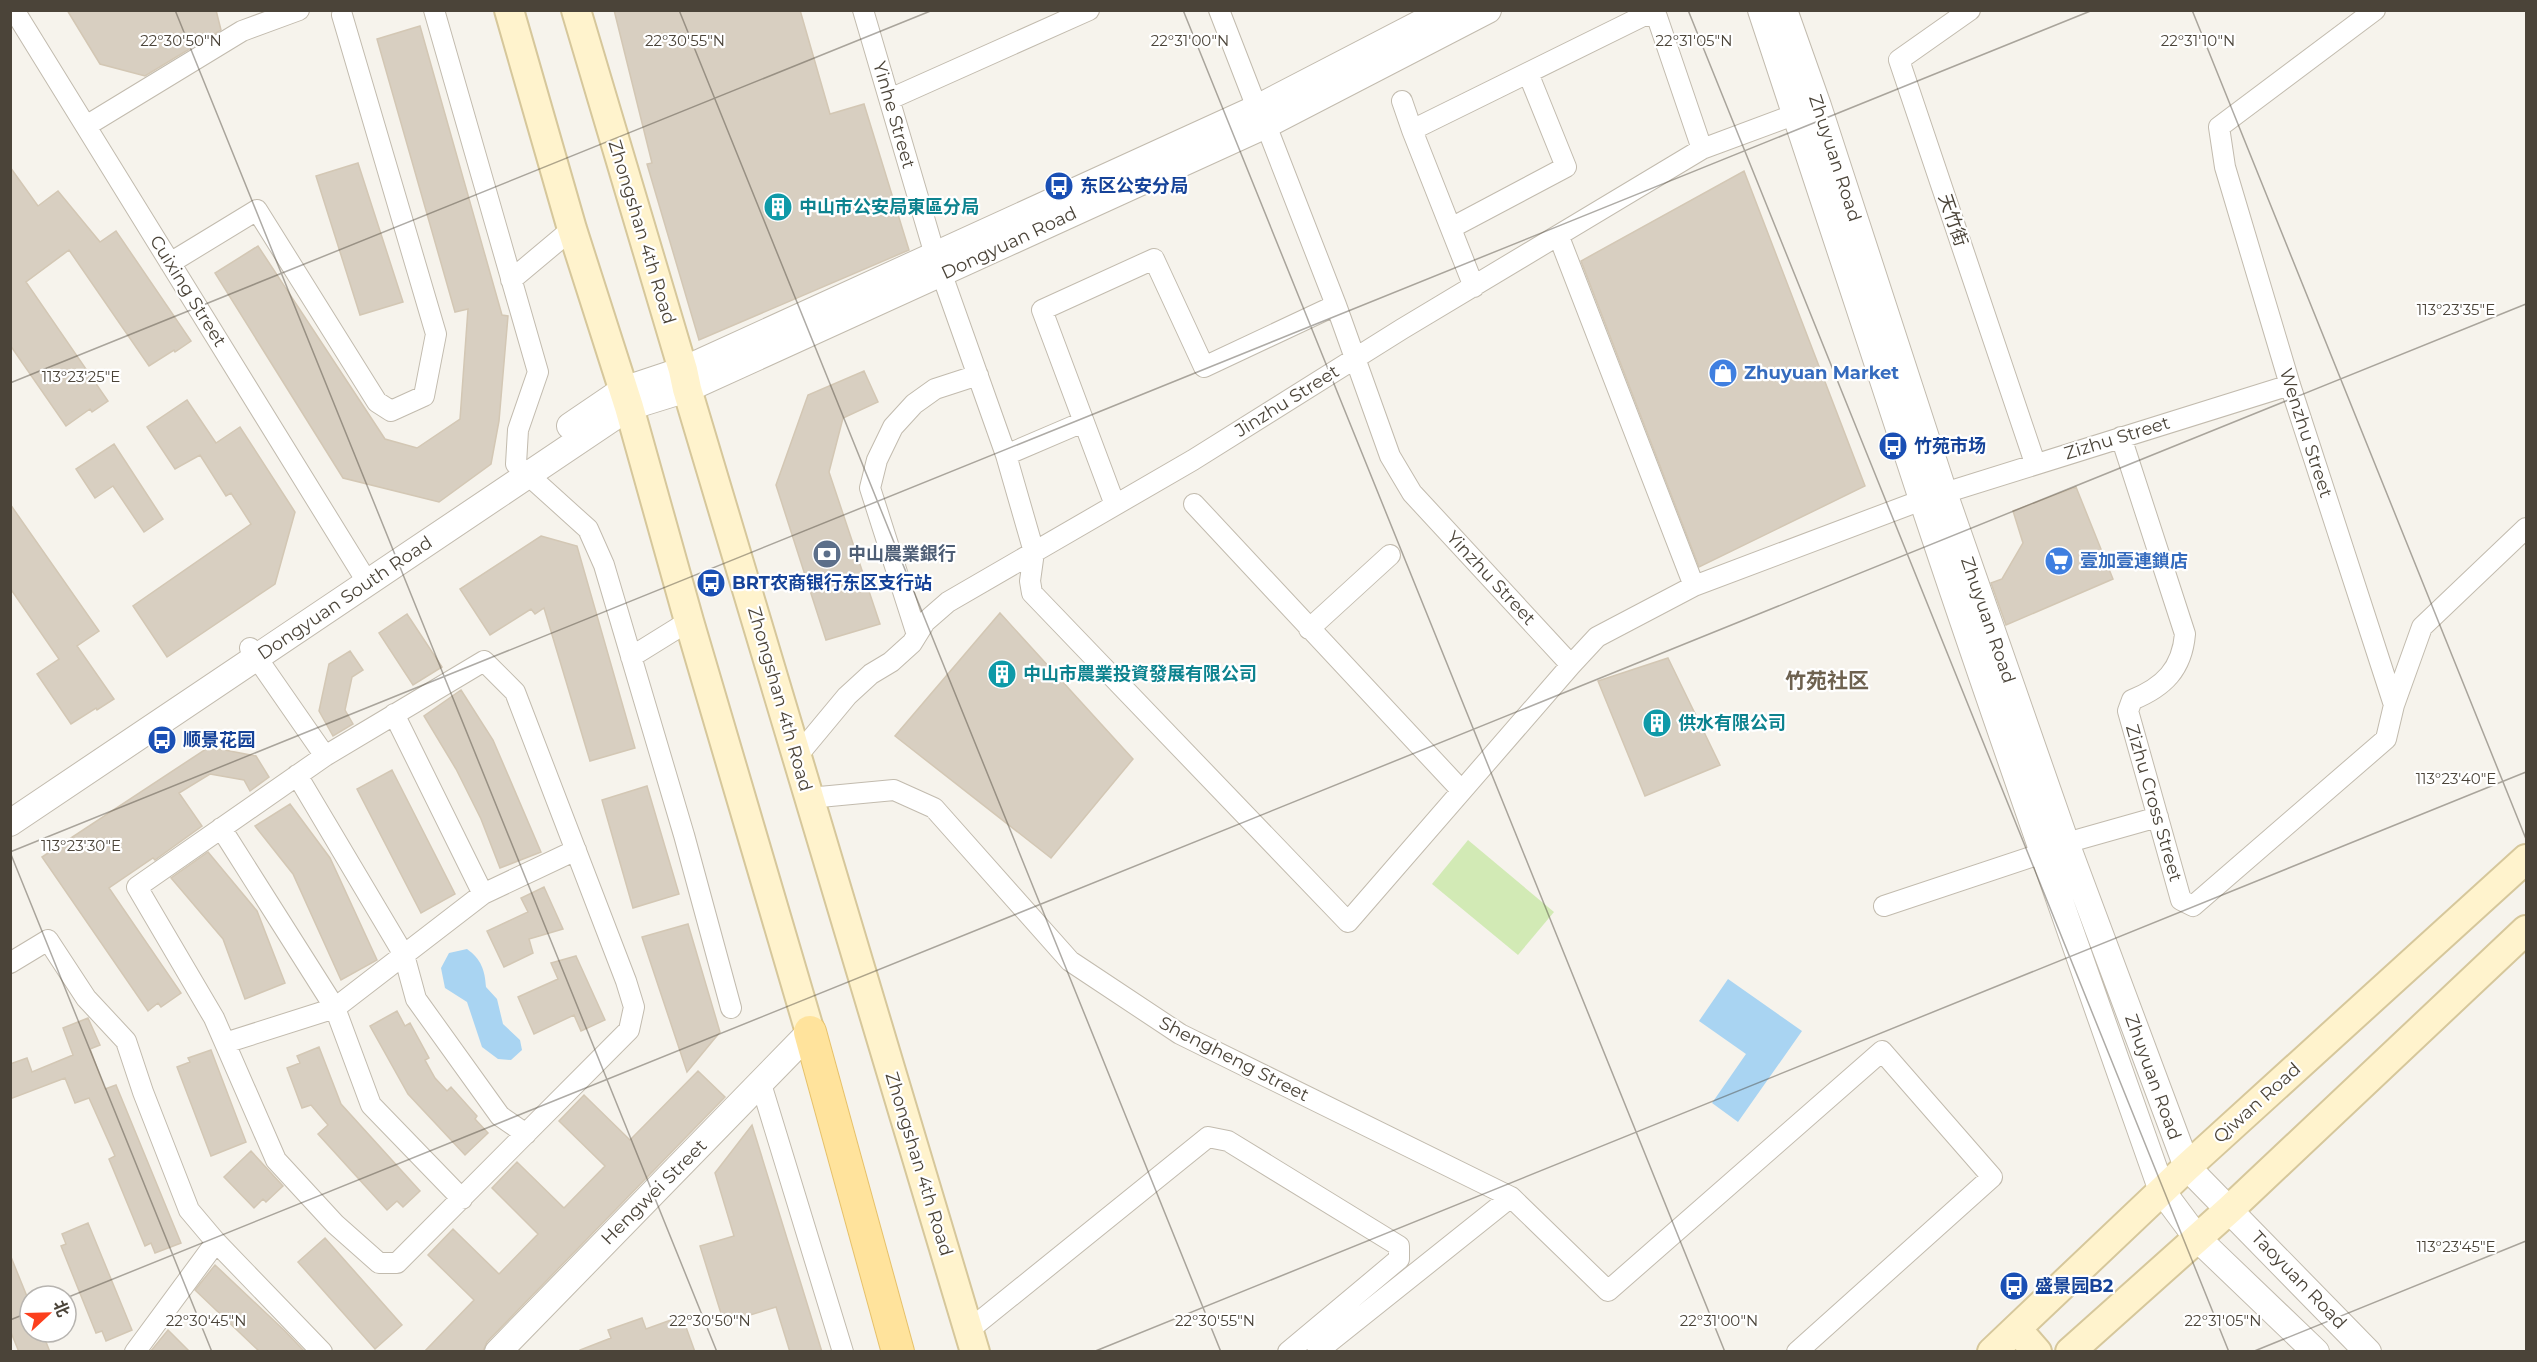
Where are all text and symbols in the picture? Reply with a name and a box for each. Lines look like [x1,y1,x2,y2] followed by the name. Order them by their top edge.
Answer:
[140,31,222,50] text: 22°30'50"N
[645,31,725,50] text: 22°30'55"N
[1151,31,1229,50] text: 22°31'00"N
[1656,31,1732,50] text: 22°31'05"N
[2161,31,2235,50] text: 22°31'10"N
[868,59,920,171] street label: Yinhe Street
[1804,92,1866,224] street label: Zhuyuan Road
[604,137,680,327] street label: Zhongshan 4th Road
[1043,170,1075,202] bus stop icon: 东区公安分局
[1080,175,1188,197] place label: 东区公安分局
[762,191,794,223] building icon: 中山市公安局東區分局
[1934,191,1972,249] street label: 天竹街
[799,196,979,218] place label: 中山市公安局東區分局
[938,202,1080,284] street label: Dongyuan Road
[145,231,231,351] street label: Cuixing Street
[2417,300,2495,319] text: 113°23'35"E
[1707,357,1739,389] shop icon: Zhuyuan Market
[1230,360,1343,442] street label: Jinzhu Street
[1744,362,1899,384] place label: Zhuyuan Market
[2275,366,2337,500] street label: Wenzhu Street
[42,367,120,386] text: 113°23'25"E
[2062,412,2172,464] street label: Zizhu Street
[1877,430,1909,462] bus stop icon: 竹苑市场
[1914,435,1986,457] place label: 竹苑市场
[1442,526,1540,630] street label: Yinzhu Street
[254,531,436,665] street label: Dongyuan South Road
[811,538,843,570] bank icon: 中山農業銀行
[848,543,956,565] place label: 中山農業銀行
[2043,545,2075,577] supermarket icon: 壹加壹連鎖店
[2080,550,2188,572] place label: 壹加壹連鎖店
[1956,554,2020,686] street label: Zhuyuan Road
[695,567,727,599] bus stop icon: BRT农商银行东区支行站
[732,572,932,594] place label: BRT农商银行东区支行站
[743,604,817,794] street label: Zhongshan 4th Road
[986,658,1018,690] building icon: 中山市農業投資發展有限公司
[1023,663,1257,685] place label: 中山市農業投資發展有限公司
[1785,668,1869,693] district label: 竹苑社区
[1641,707,1673,739] building icon: 供水有限公司
[1678,712,1786,734] place label: 供水有限公司
[2121,722,2187,884] street label: Zizhu Cross Street
[146,724,178,756] bus stop icon: 顺景花园
[183,729,255,751] place label: 顺景花园
[2416,769,2496,788] text: 113°23'40"E
[41,836,121,855] text: 113°23'30"E
[2120,1011,2186,1143] street label: Zhuyuan Road
[1155,1012,1313,1106] street label: Shengheng Street
[2209,1058,2305,1148] street label: Qiwan Road
[881,1069,957,1259] street label: Zhongshan 4th Road
[597,1135,711,1249] street label: Hengwei Street
[2247,1226,2351,1334] street label: Taoyuan Road
[2416,1237,2496,1256] text: 113°23'45"E
[1998,1270,2030,1302] bus stop icon: 盛景园B2
[2035,1275,2114,1297] place label: 盛景园B2
[18,1284,78,1344] north arrow
[50,1298,73,1320] text: 北
[166,1311,246,1330] text: 22°30'45"N
[669,1311,751,1330] text: 22°30'50"N
[1175,1311,1255,1330] text: 22°30'55"N
[1680,1311,1758,1330] text: 22°31'00"N
[2185,1311,2261,1330] text: 22°31'05"N

